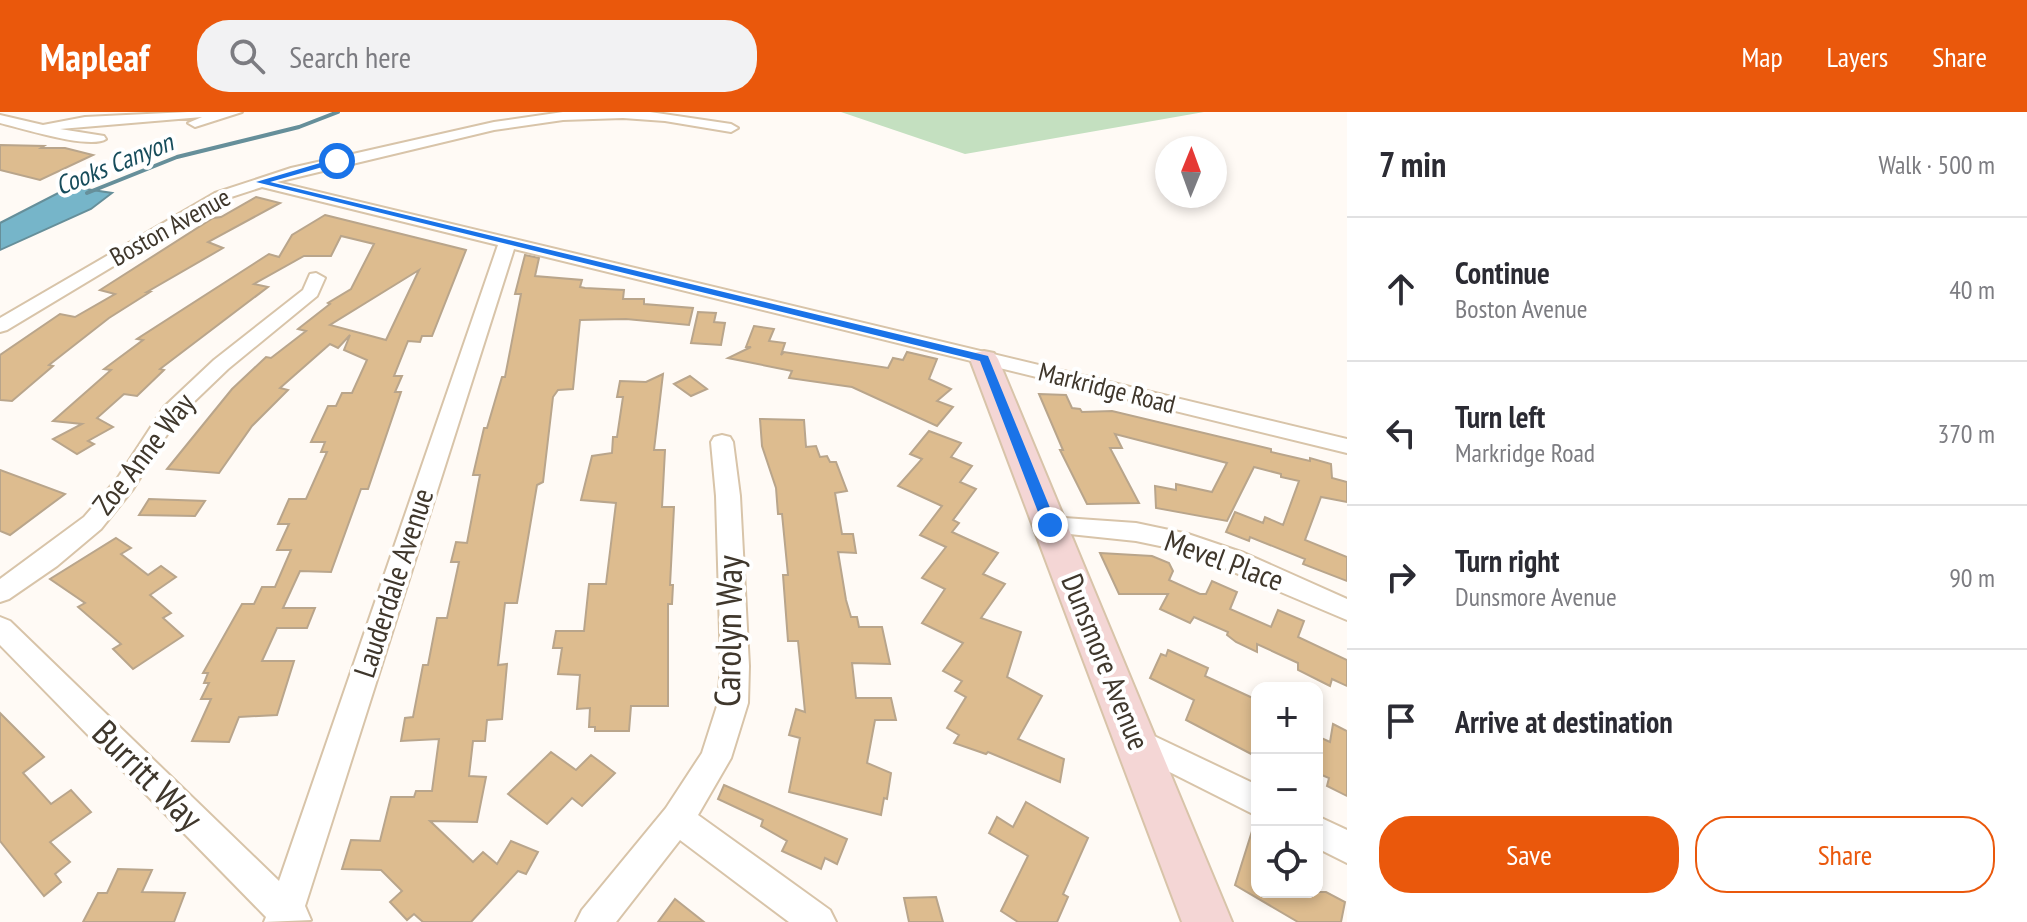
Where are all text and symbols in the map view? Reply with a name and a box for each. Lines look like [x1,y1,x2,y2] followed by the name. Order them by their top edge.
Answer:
[197,20,757,92] search box
[40,32,149,81] text: Mapleaf
[225,34,269,78] icon: search
[289,37,411,76] text: Search here
[1741,38,1783,75] text: Map
[1827,38,1888,75] text: Layers
[1932,38,1987,75] text: Share
[50,124,179,202] water label: Cooks Canyon
[1155,136,1227,208] north arrow
[1379,142,1446,186] text: 7 min
[319,143,355,179] route start
[1878,148,1995,181] text: Walk · 500 m
[104,180,236,273] street label: Boston Avenue
[1455,253,1550,292] text: Continue
[1379,267,1423,311] icon: ahead
[1949,273,1995,306] text: 40 m
[1455,292,1587,325] text: Boston Avenue
[1035,355,1179,420] street label: Markridge Road
[83,384,203,522] street label: Zoe Anne Way
[1455,397,1545,436] text: Turn left
[1379,411,1423,455] icon: left
[1937,417,1995,450] text: 370 m
[1455,436,1595,469] text: Markridge Road
[344,483,441,682] street label: Lauderdale Avenue
[1032,507,1068,543] route end
[1160,520,1289,599] street label: Mevel Place
[1455,541,1559,580] text: Turn right
[703,554,752,707] street label: Carolyn Way
[1379,555,1423,599] icon: right
[1949,561,1995,594] text: 90 m
[1053,568,1159,755] street label: Dunsmore Avenue
[1455,580,1617,613] text: Dunsmore Avenue
[1251,682,1323,898] map controls
[1251,682,1323,754] button: +
[1379,699,1423,743] icon: arrive
[1455,702,1673,741] text: Arrive at destination
[83,709,214,840] street label: Burritt Way
[1251,754,1323,826] button: −
[1379,816,1679,893] button: Save
[1695,816,1995,893] button: Share
[1251,826,1323,898] button: locate

